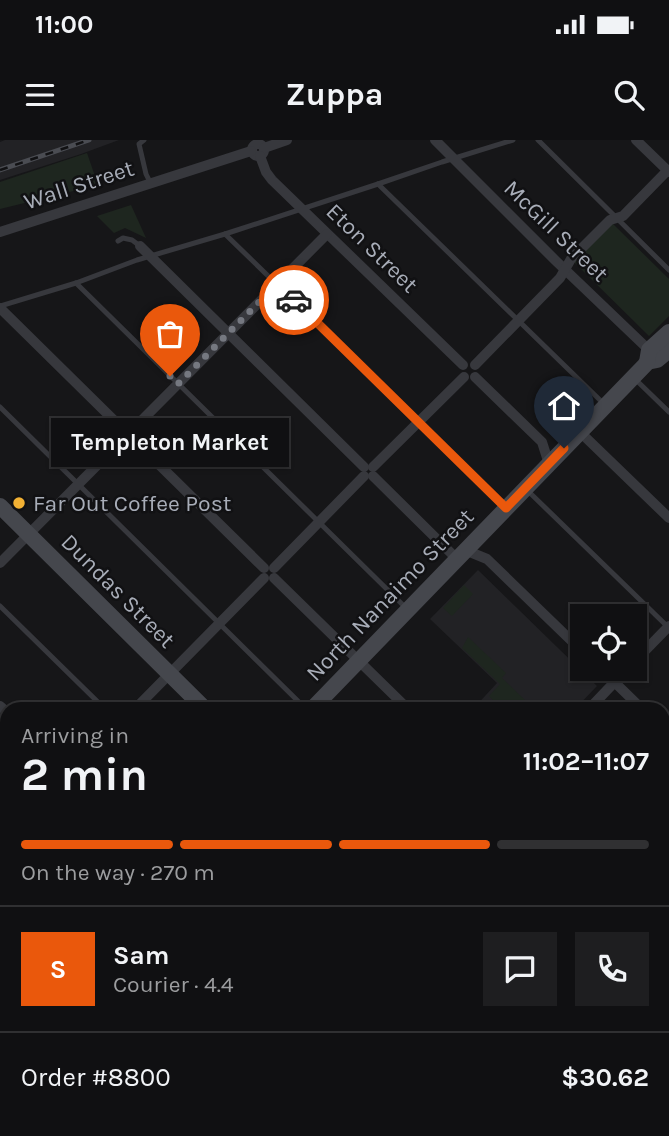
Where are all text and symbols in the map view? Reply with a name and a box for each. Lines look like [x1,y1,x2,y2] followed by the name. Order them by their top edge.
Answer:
[35,9,93,40] text: 11:00
[21,76,59,114] icon: menu
[286,76,383,113] text: Zuppa
[610,76,648,114] icon: search
[21,154,138,215] street label: Wall Street
[498,175,614,288] street label: McGill Street
[321,198,424,298] street label: Eton Street
[259,265,329,335] courier
[275,281,313,319] icon: car
[140,304,200,376] pin
[151,315,189,353] icon: bag
[534,376,594,448] pin
[545,387,583,425] icon: home
[51,418,289,467] callout: Templeton Market
[71,429,269,456] text: Templeton Market
[33,490,232,517] place label: Far Out Coffee Post
[11,495,27,511] marker: Far Out Coffee Post
[301,503,480,687] street label: North Nanaimo Street
[55,528,181,654] street label: Dundas Street
[570,604,647,681] map controls
[570,604,647,681] button: locate
[21,722,129,749] text: Arriving in
[523,746,649,777] text: 11:02–11:07
[21,748,148,802] text: 2 min
[21,859,215,886] text: On the way · 270 m
[483,932,557,1006] button: chat
[575,932,649,1006] button: phone
[113,940,169,971] text: Sam
[50,954,66,985] text: S
[113,971,234,998] text: Courier · 4.4
[21,1062,171,1093] text: Order #8800
[561,1062,649,1093] text: $30.62

